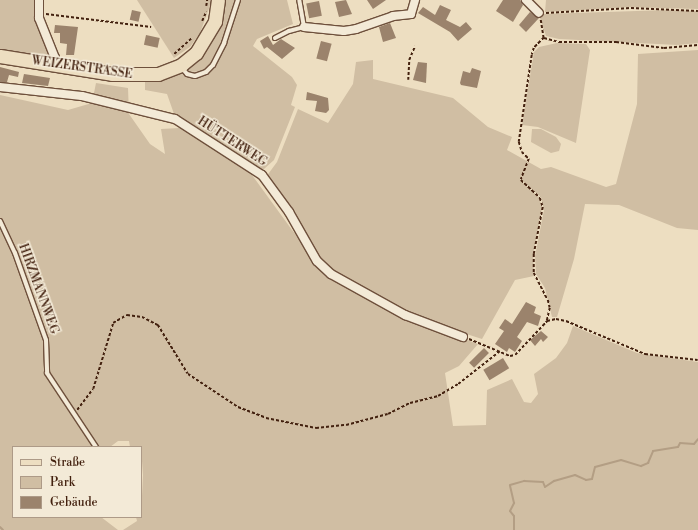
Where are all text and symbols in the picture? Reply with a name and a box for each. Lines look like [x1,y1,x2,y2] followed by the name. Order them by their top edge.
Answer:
[31,54,133,82] street label: WEIZERSTRASSE
[195,114,269,170] street label: HÜTTERWEG
[15,242,61,336] street label: HIRZMANNWEG
[12,446,142,518] legend
[50,455,85,470] text: Straße
[50,475,75,490] text: Park
[50,495,98,510] text: Gebäude

